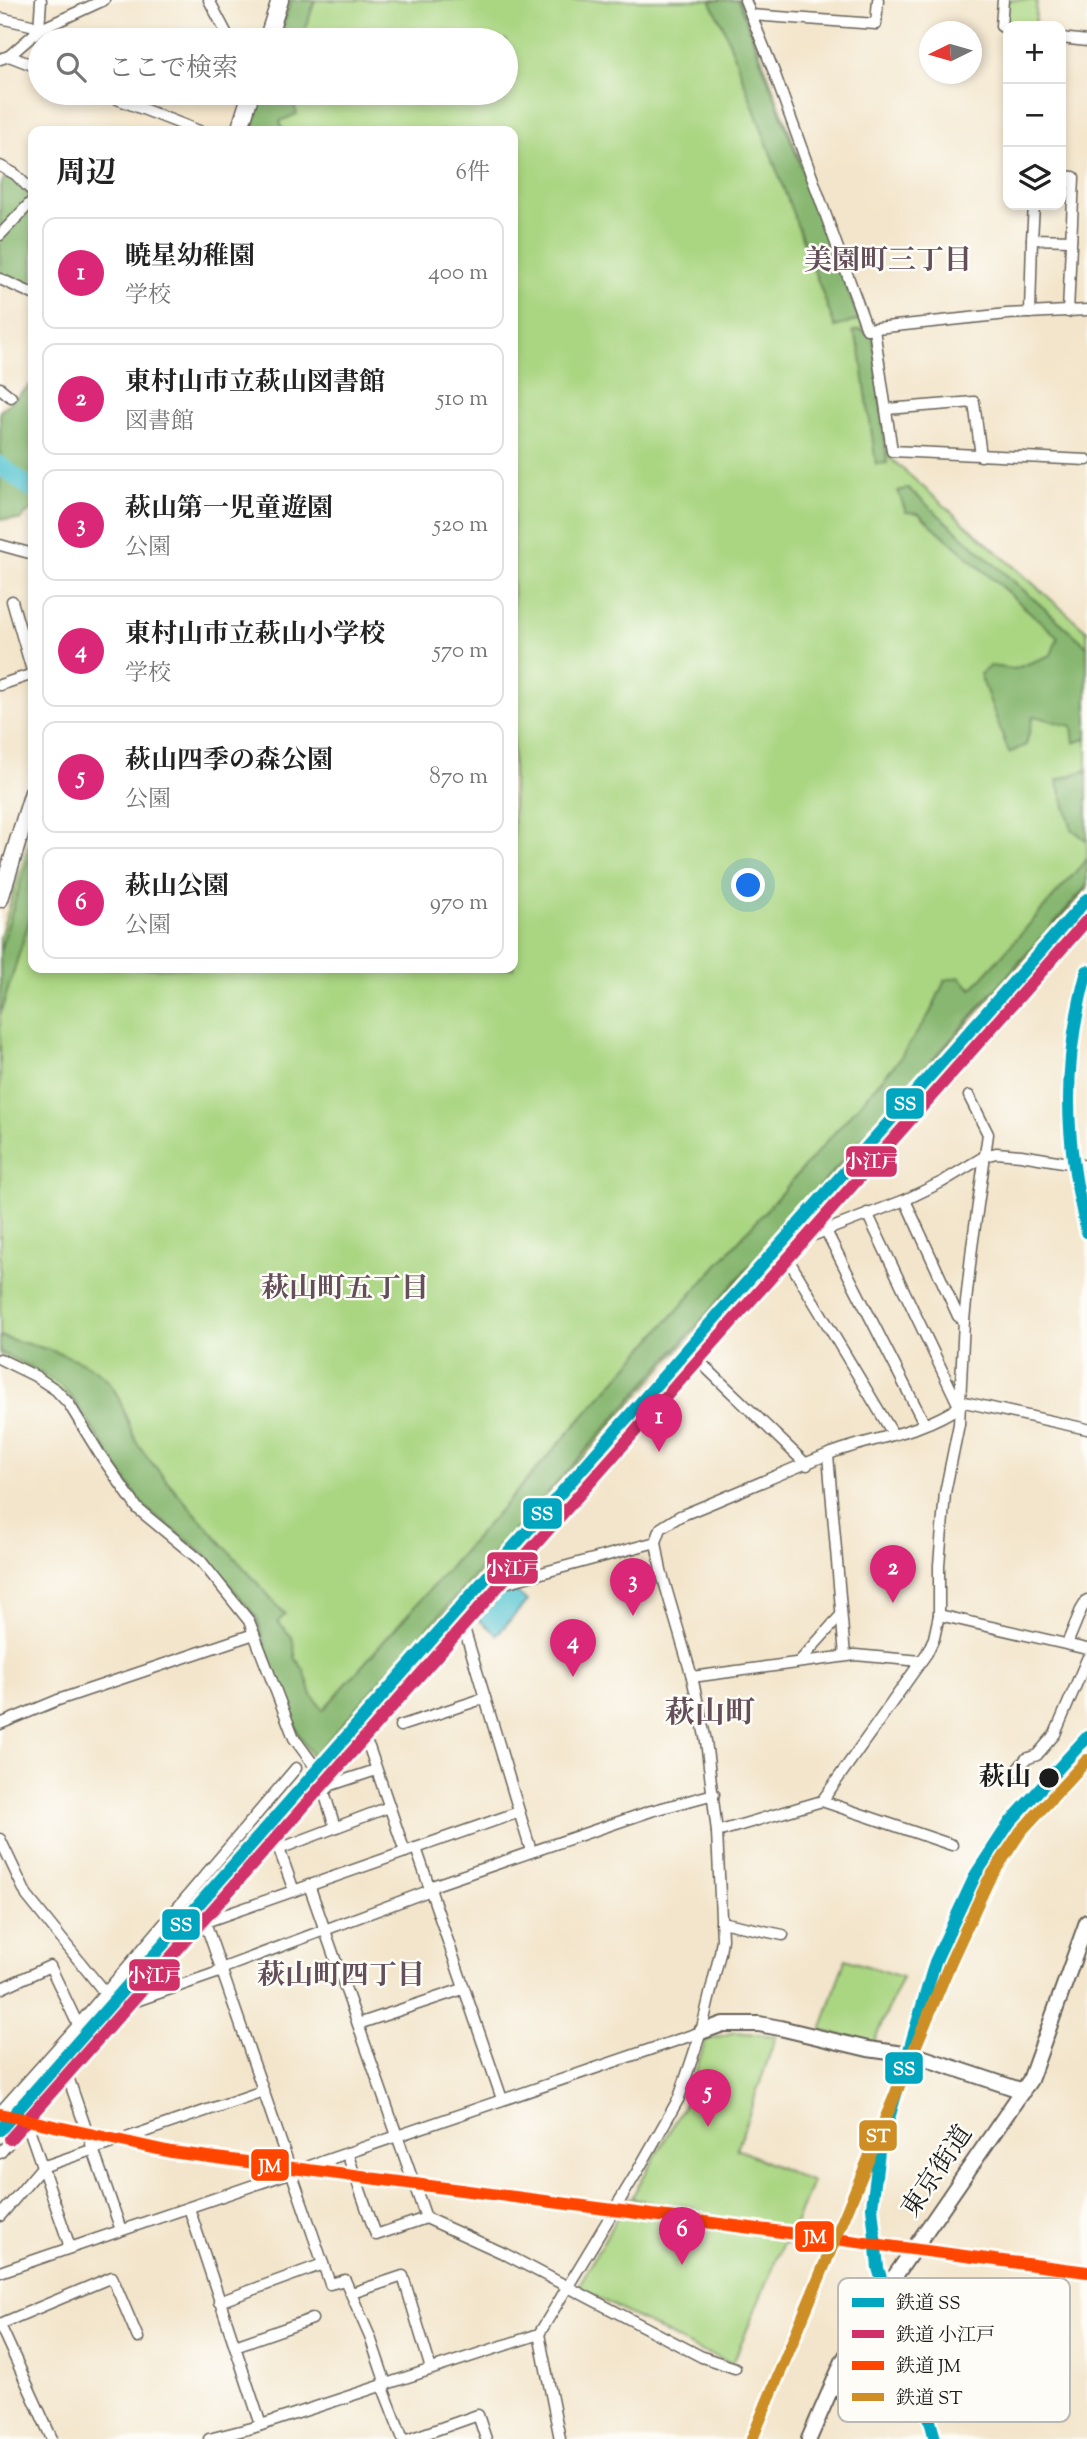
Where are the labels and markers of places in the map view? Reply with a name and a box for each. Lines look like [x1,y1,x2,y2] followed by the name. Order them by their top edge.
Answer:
[636,1394,682,1452] pin: 1
[870,1545,916,1603] pin: 2
[610,1558,656,1616] pin: 3
[550,1619,596,1677] pin: 4
[979,1760,1031,1797] place label: 萩山
[1037,1766,1061,1790] marker: 萩山
[685,2069,731,2127] pin: 5
[659,2207,705,2265] pin: 6

